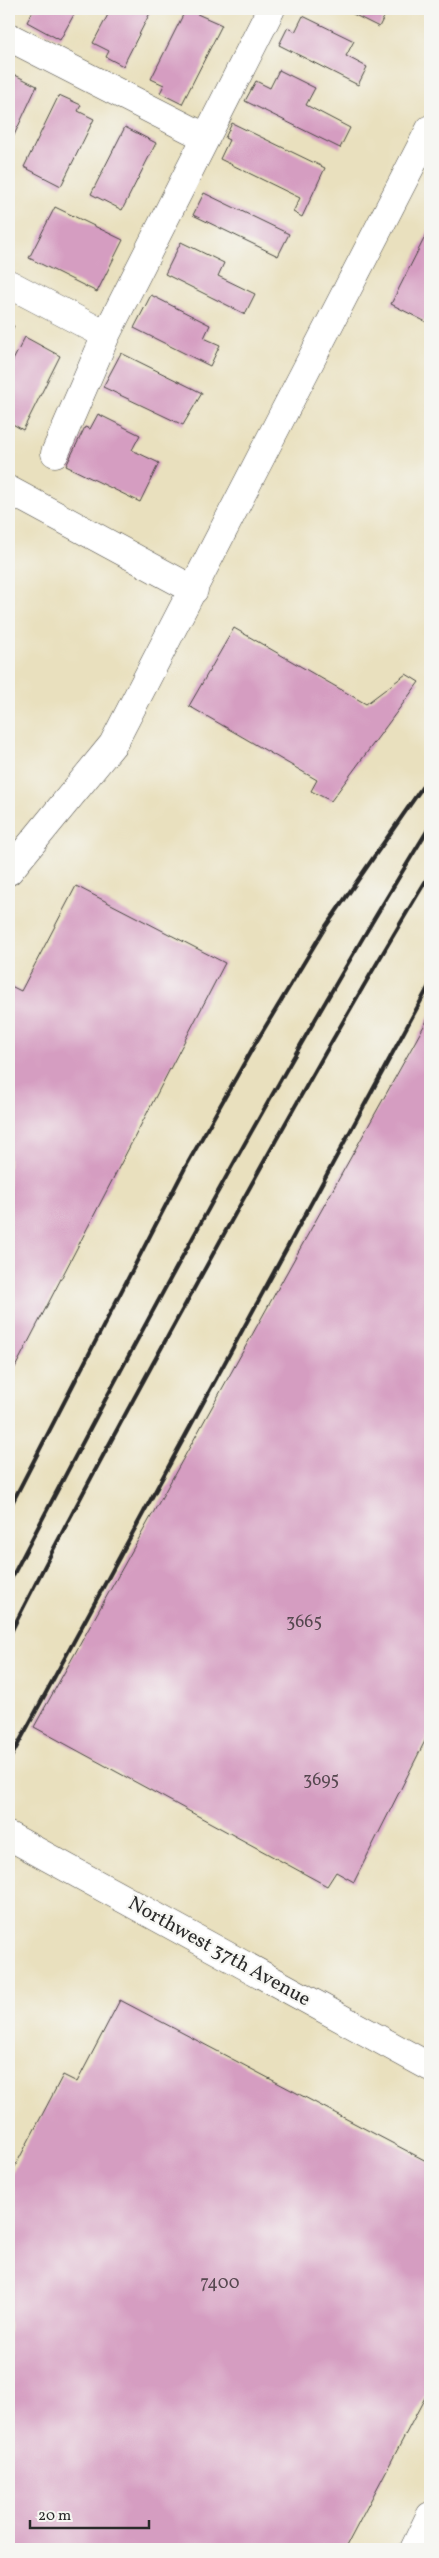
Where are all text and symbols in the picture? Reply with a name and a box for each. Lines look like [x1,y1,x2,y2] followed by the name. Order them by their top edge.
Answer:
[286,1610,322,1635] house number: 3665
[303,1768,339,1793] house number: 3695
[123,1890,315,2014] street label: Northwest 37th Avenue
[200,2271,240,2296] house number: 7400
[30,2498,149,2530] scale bar
[38,2506,71,2527] text: 20 m

